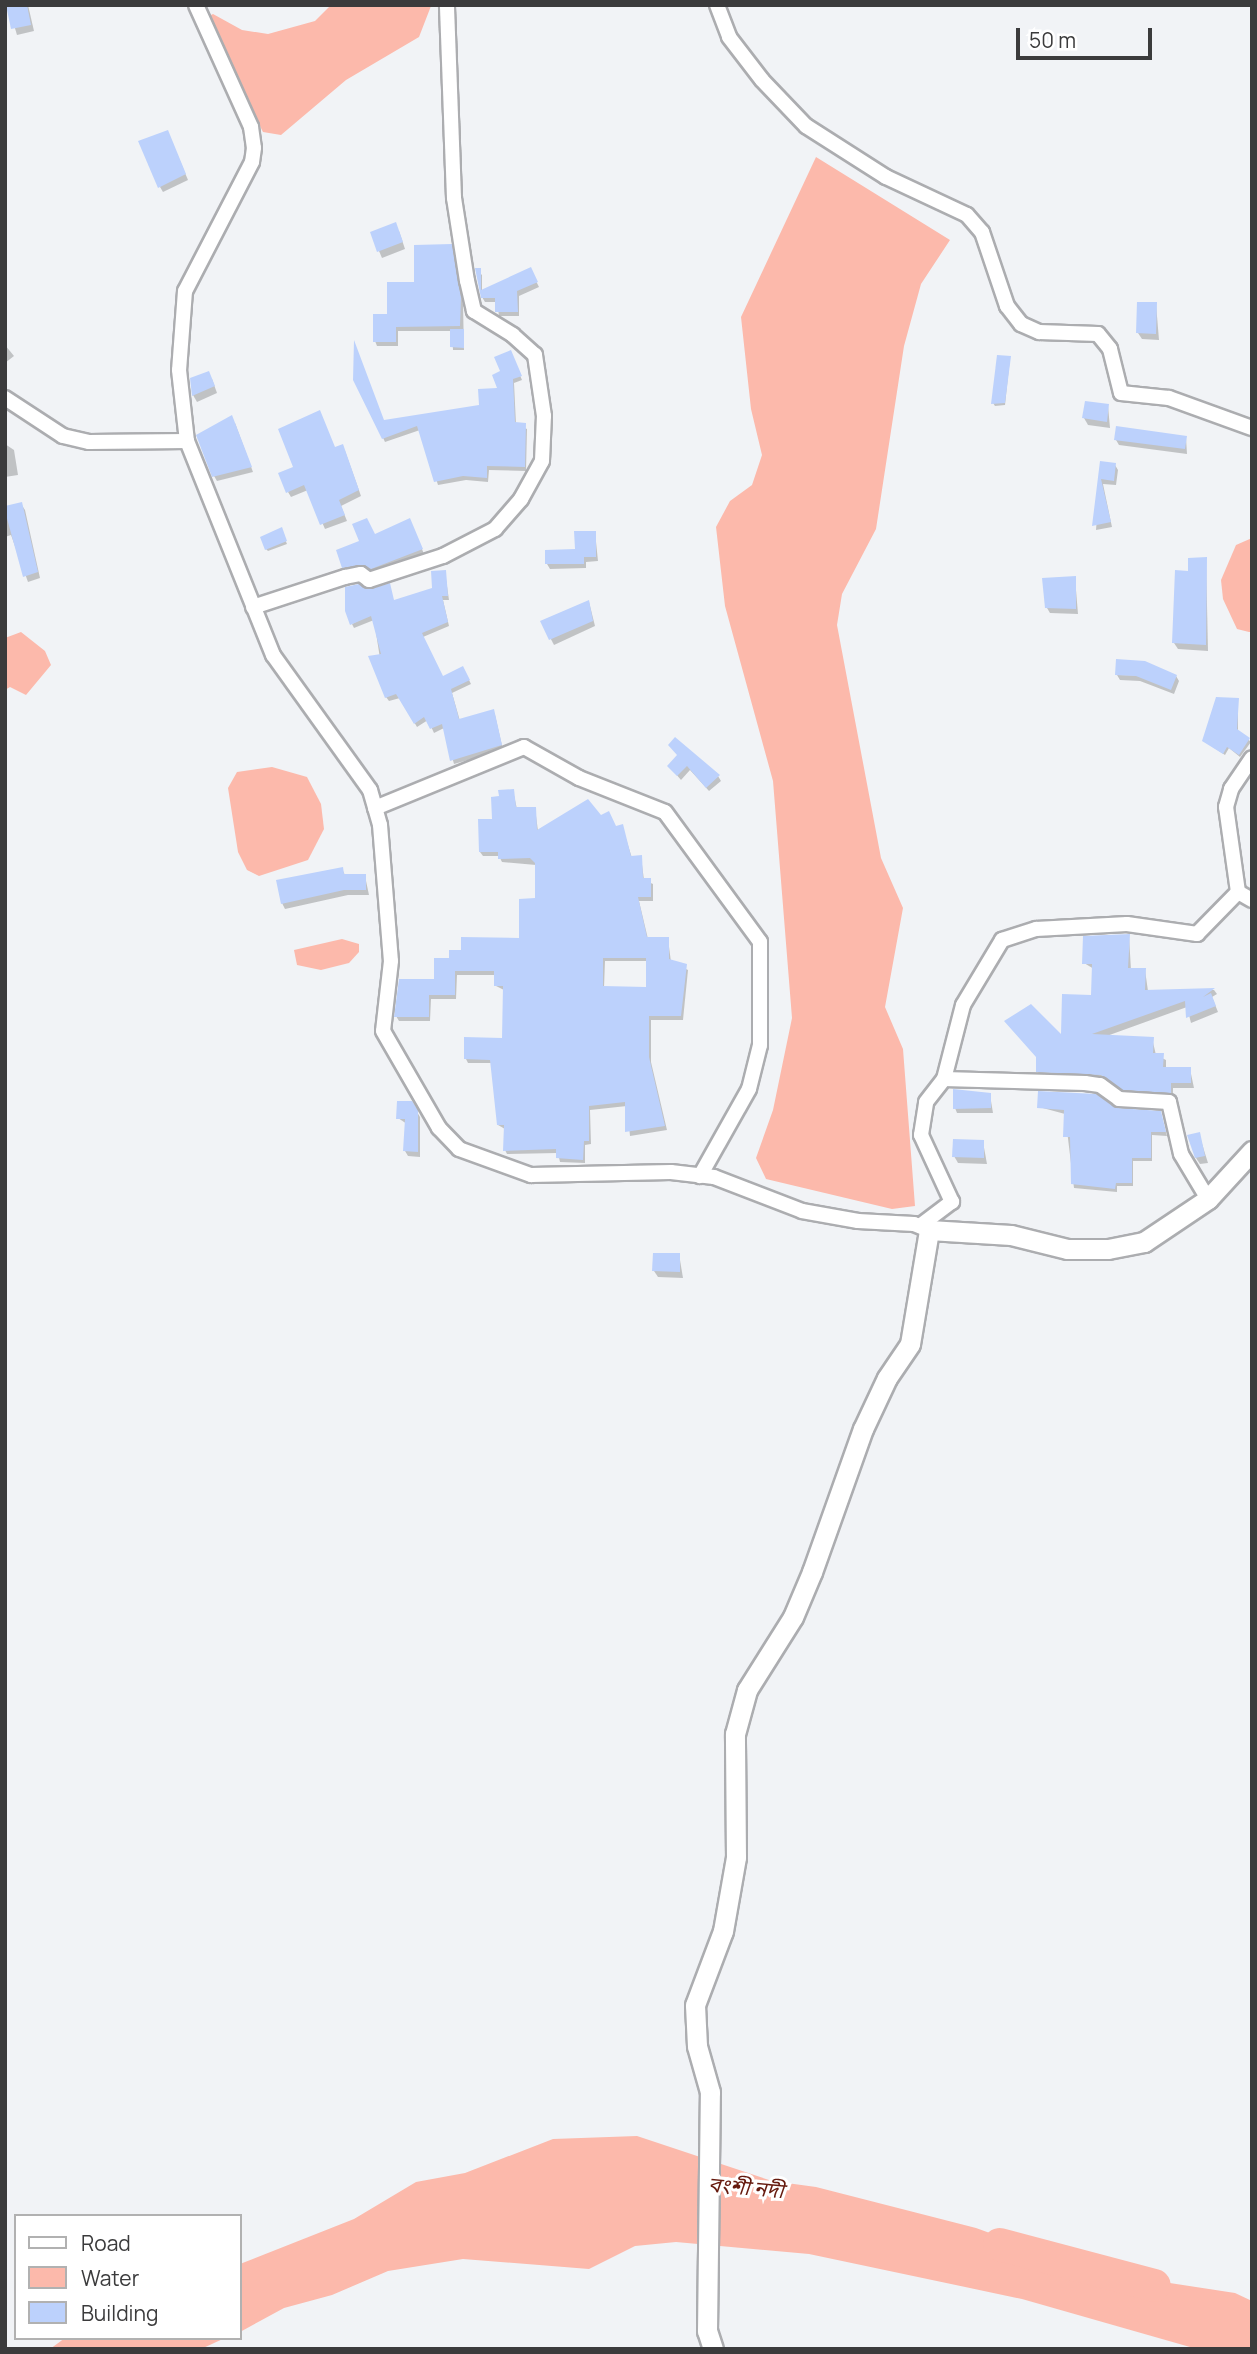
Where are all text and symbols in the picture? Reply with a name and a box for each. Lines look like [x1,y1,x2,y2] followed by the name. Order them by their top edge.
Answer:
[1019,14,1156,58] scale bar
[1029,26,1076,54] text: 50 m
[707,2171,785,2203] water label: বংশী নদী
[14,2214,242,2340] legend
[81,2229,131,2257] text: Road
[81,2264,139,2292] text: Water
[81,2299,158,2327] text: Building

